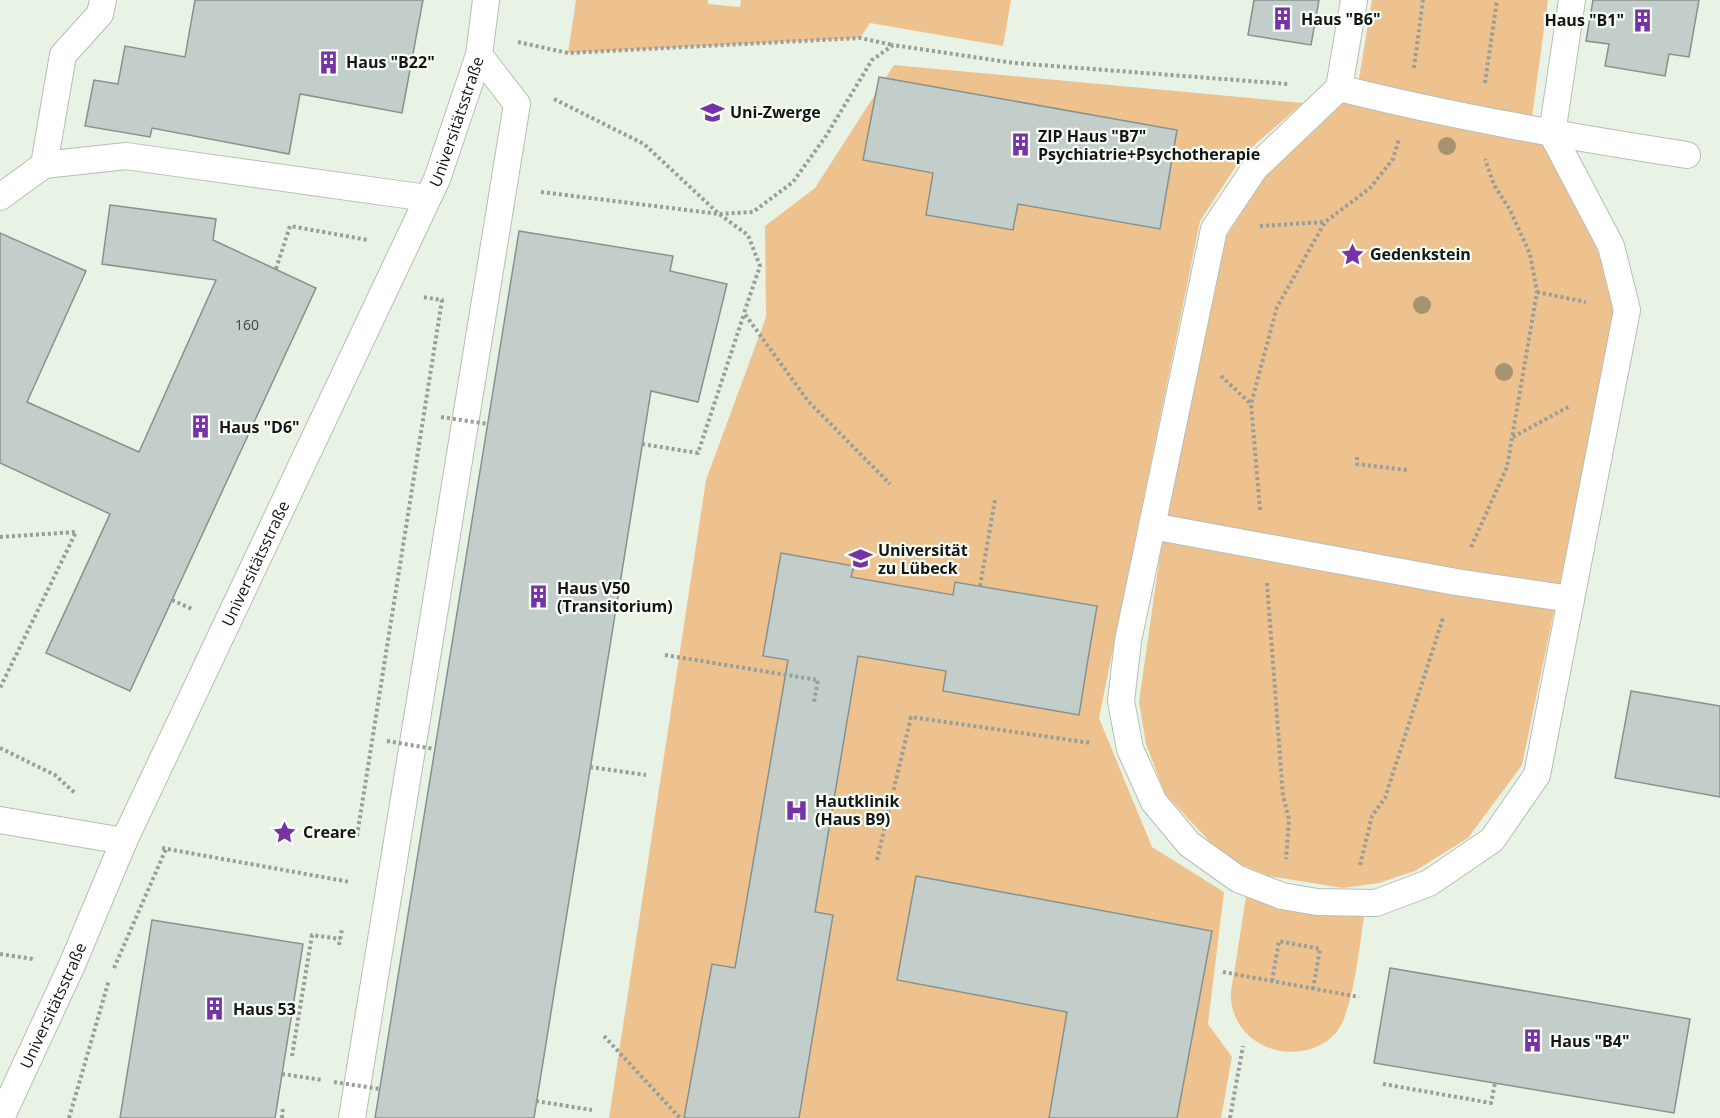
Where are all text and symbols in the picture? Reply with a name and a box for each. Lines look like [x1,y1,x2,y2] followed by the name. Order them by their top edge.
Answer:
[1270,6,1296,32] building icon: Haus "B6"
[1629,7,1655,33] building icon: Haus "B1"
[1301,8,1381,30] place label: Haus "B6"
[1544,9,1624,31] place label: Haus "B1"
[315,49,341,75] building icon: Haus "B22"
[346,51,435,73] place label: Haus "B22"
[424,53,489,191] street label: Universitätsstraße
[699,99,725,125] school or university icon: Uni-Zwerge
[730,101,821,123] place label: Uni-Zwerge
[1038,125,1260,165] place label: ZIP Haus "B7" Psychiatrie+Psychotherapie
[1007,132,1033,158] building icon: ZIP Haus "B7" Psychiatrie+Psychotherapie
[1339,241,1365,267] place icon: Gedenkstein
[1370,243,1471,265] place label: Gedenkstein
[235,315,259,334] house number: 160
[188,414,214,440] building icon: Haus "D6"
[219,416,300,438] place label: Haus "D6"
[216,497,294,630] street label: Universitätsstraße
[878,539,968,579] place label: Universität zu Lübeck
[847,546,873,572] school or university icon: Universität zu Lübeck
[557,577,673,617] place label: Haus V50 (Transitorium)
[526,584,552,610] building icon: Haus V50 (Transitorium)
[815,790,899,830] place label: Hautklinik (Haus B9)
[784,797,810,823] hospital icon: Hautklinik (Haus B9)
[272,819,298,845] place icon: Creare
[303,821,356,843] place label: Creare
[15,939,91,1072] street label: Universitätsstraße
[202,996,228,1022] building icon: Haus 53
[233,998,296,1020] place label: Haus 53
[1519,1028,1545,1054] building icon: Haus "B4"
[1550,1030,1630,1052] place label: Haus "B4"

